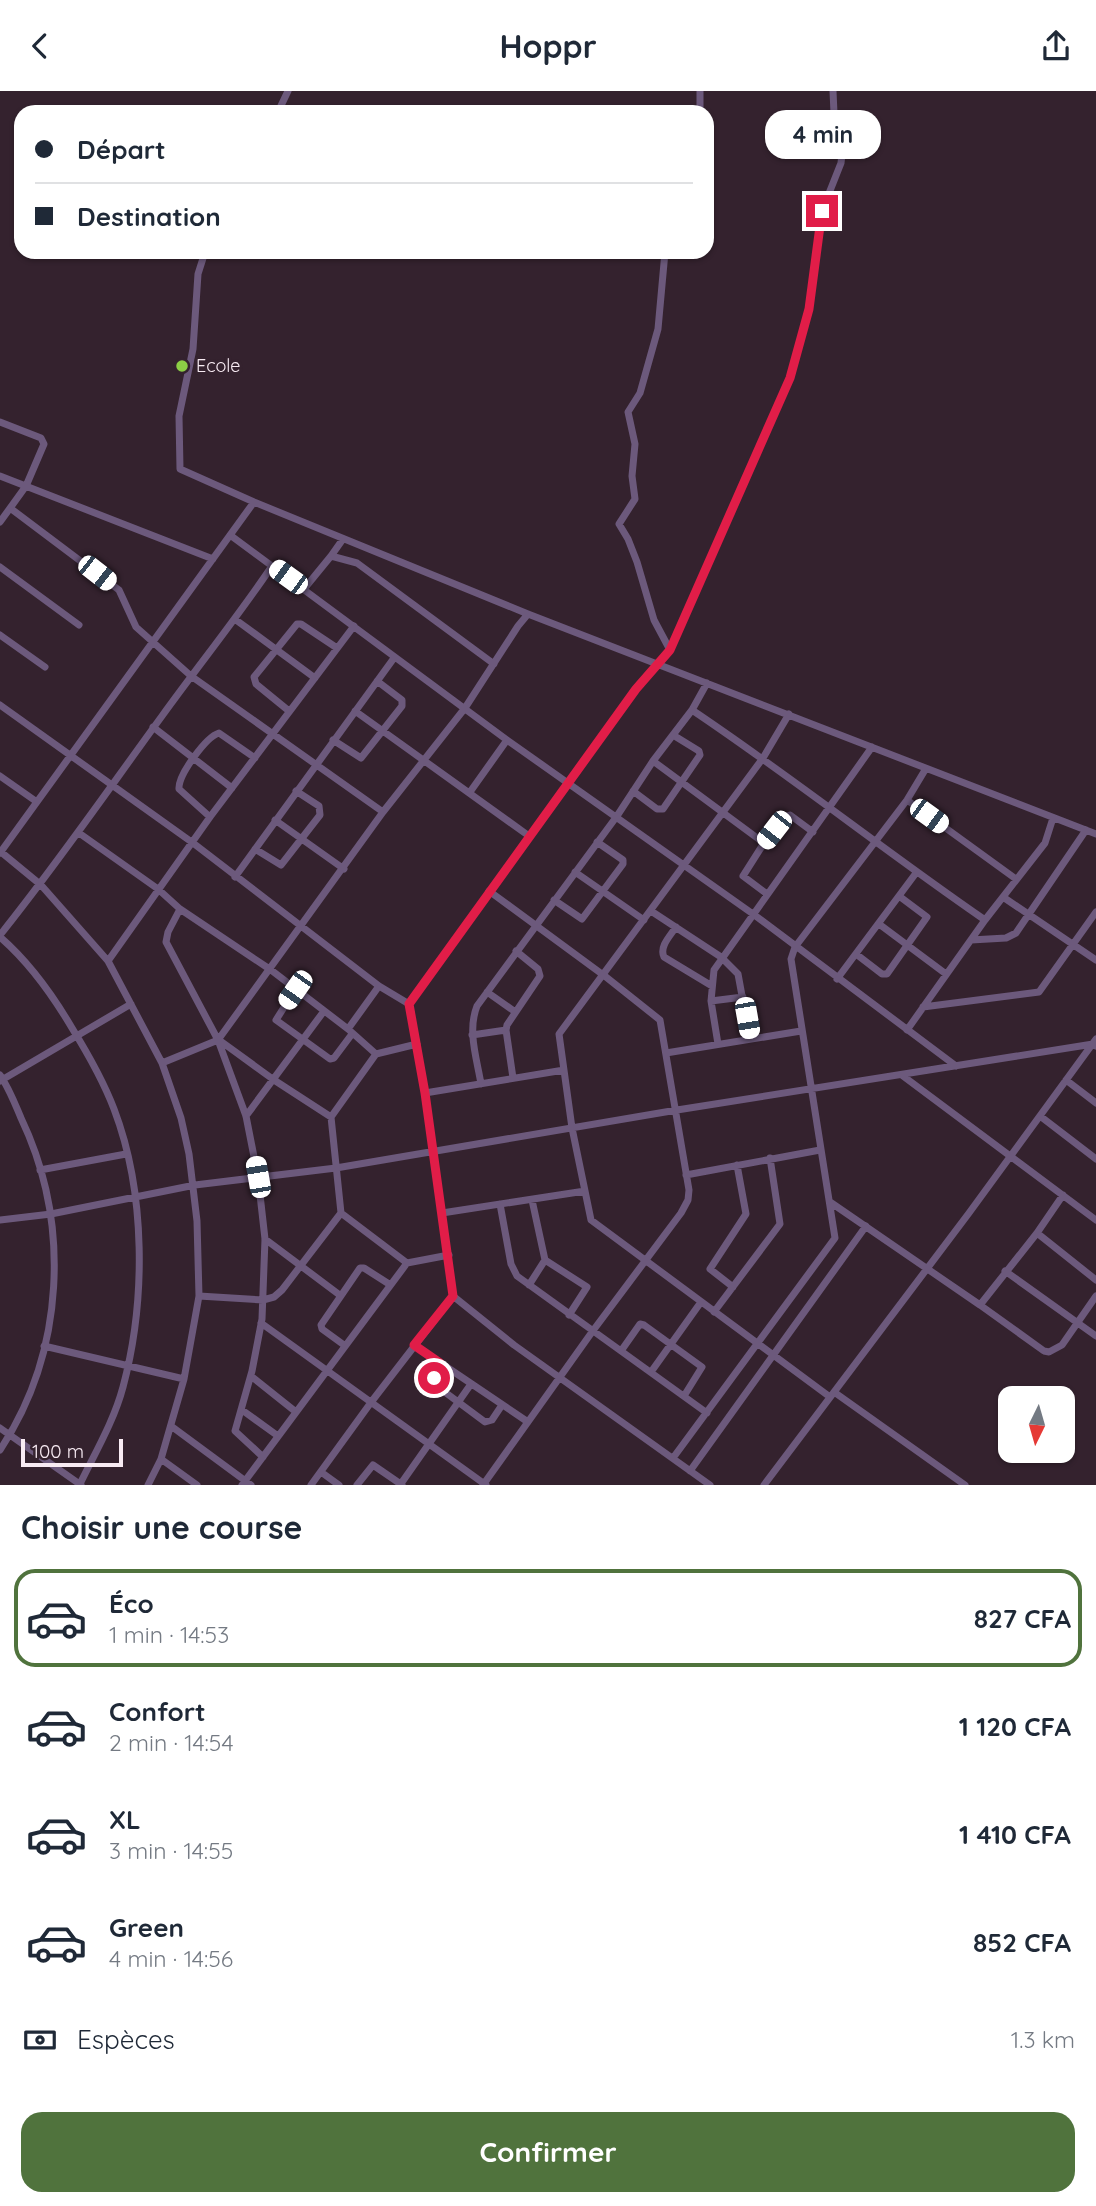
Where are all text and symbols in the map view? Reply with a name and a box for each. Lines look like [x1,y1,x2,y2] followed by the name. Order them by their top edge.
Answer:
[499,26,597,66] text: Hoppr
[21,27,59,65] icon: back
[1037,27,1075,65] icon: share
[764,109,880,159] callout: 4 min
[793,120,853,149] text: 4 min
[77,133,166,166] text: Départ
[806,195,838,227] route end
[77,200,221,233] text: Destination
[196,354,240,377] place label: Ecole
[174,358,190,374] marker: Ecole
[74,552,121,594] car
[265,556,312,598] car
[906,795,953,837] car
[753,807,796,853] car
[275,967,316,1013] car
[734,995,761,1041] car
[245,1154,272,1200] car
[418,1362,450,1394] route start
[998,1386,1074,1463] north arrow
[998,1386,1075,1463] map controls
[21,1436,122,1468] scale bar
[32,1439,84,1463] text: 100 m
[21,1507,302,1547] text: Choisir une course
[25,1587,88,1650] icon: car
[109,1587,154,1620] text: Éco
[974,1602,1071,1635] text: 827 CFA
[109,1620,229,1649] text: 1 min · 14:53
[25,1695,88,1758] icon: car
[109,1695,206,1728] text: Confort
[959,1710,1071,1743] text: 1 120 CFA
[109,1728,234,1757] text: 2 min · 14:54
[25,1803,88,1866] icon: car
[109,1803,141,1836] text: XL
[959,1818,1071,1851] text: 1 410 CFA
[109,1836,233,1865] text: 3 min · 14:55
[25,1911,88,1974] icon: car
[109,1911,184,1944] text: Green
[973,1926,1071,1959] text: 852 CFA
[109,1944,233,1973] text: 4 min · 14:56
[21,2021,59,2059] icon: cash
[77,2023,175,2056] text: Espèces
[1011,2025,1075,2054] text: 1.3 km
[21,2112,1075,2192] button: Confirmer

